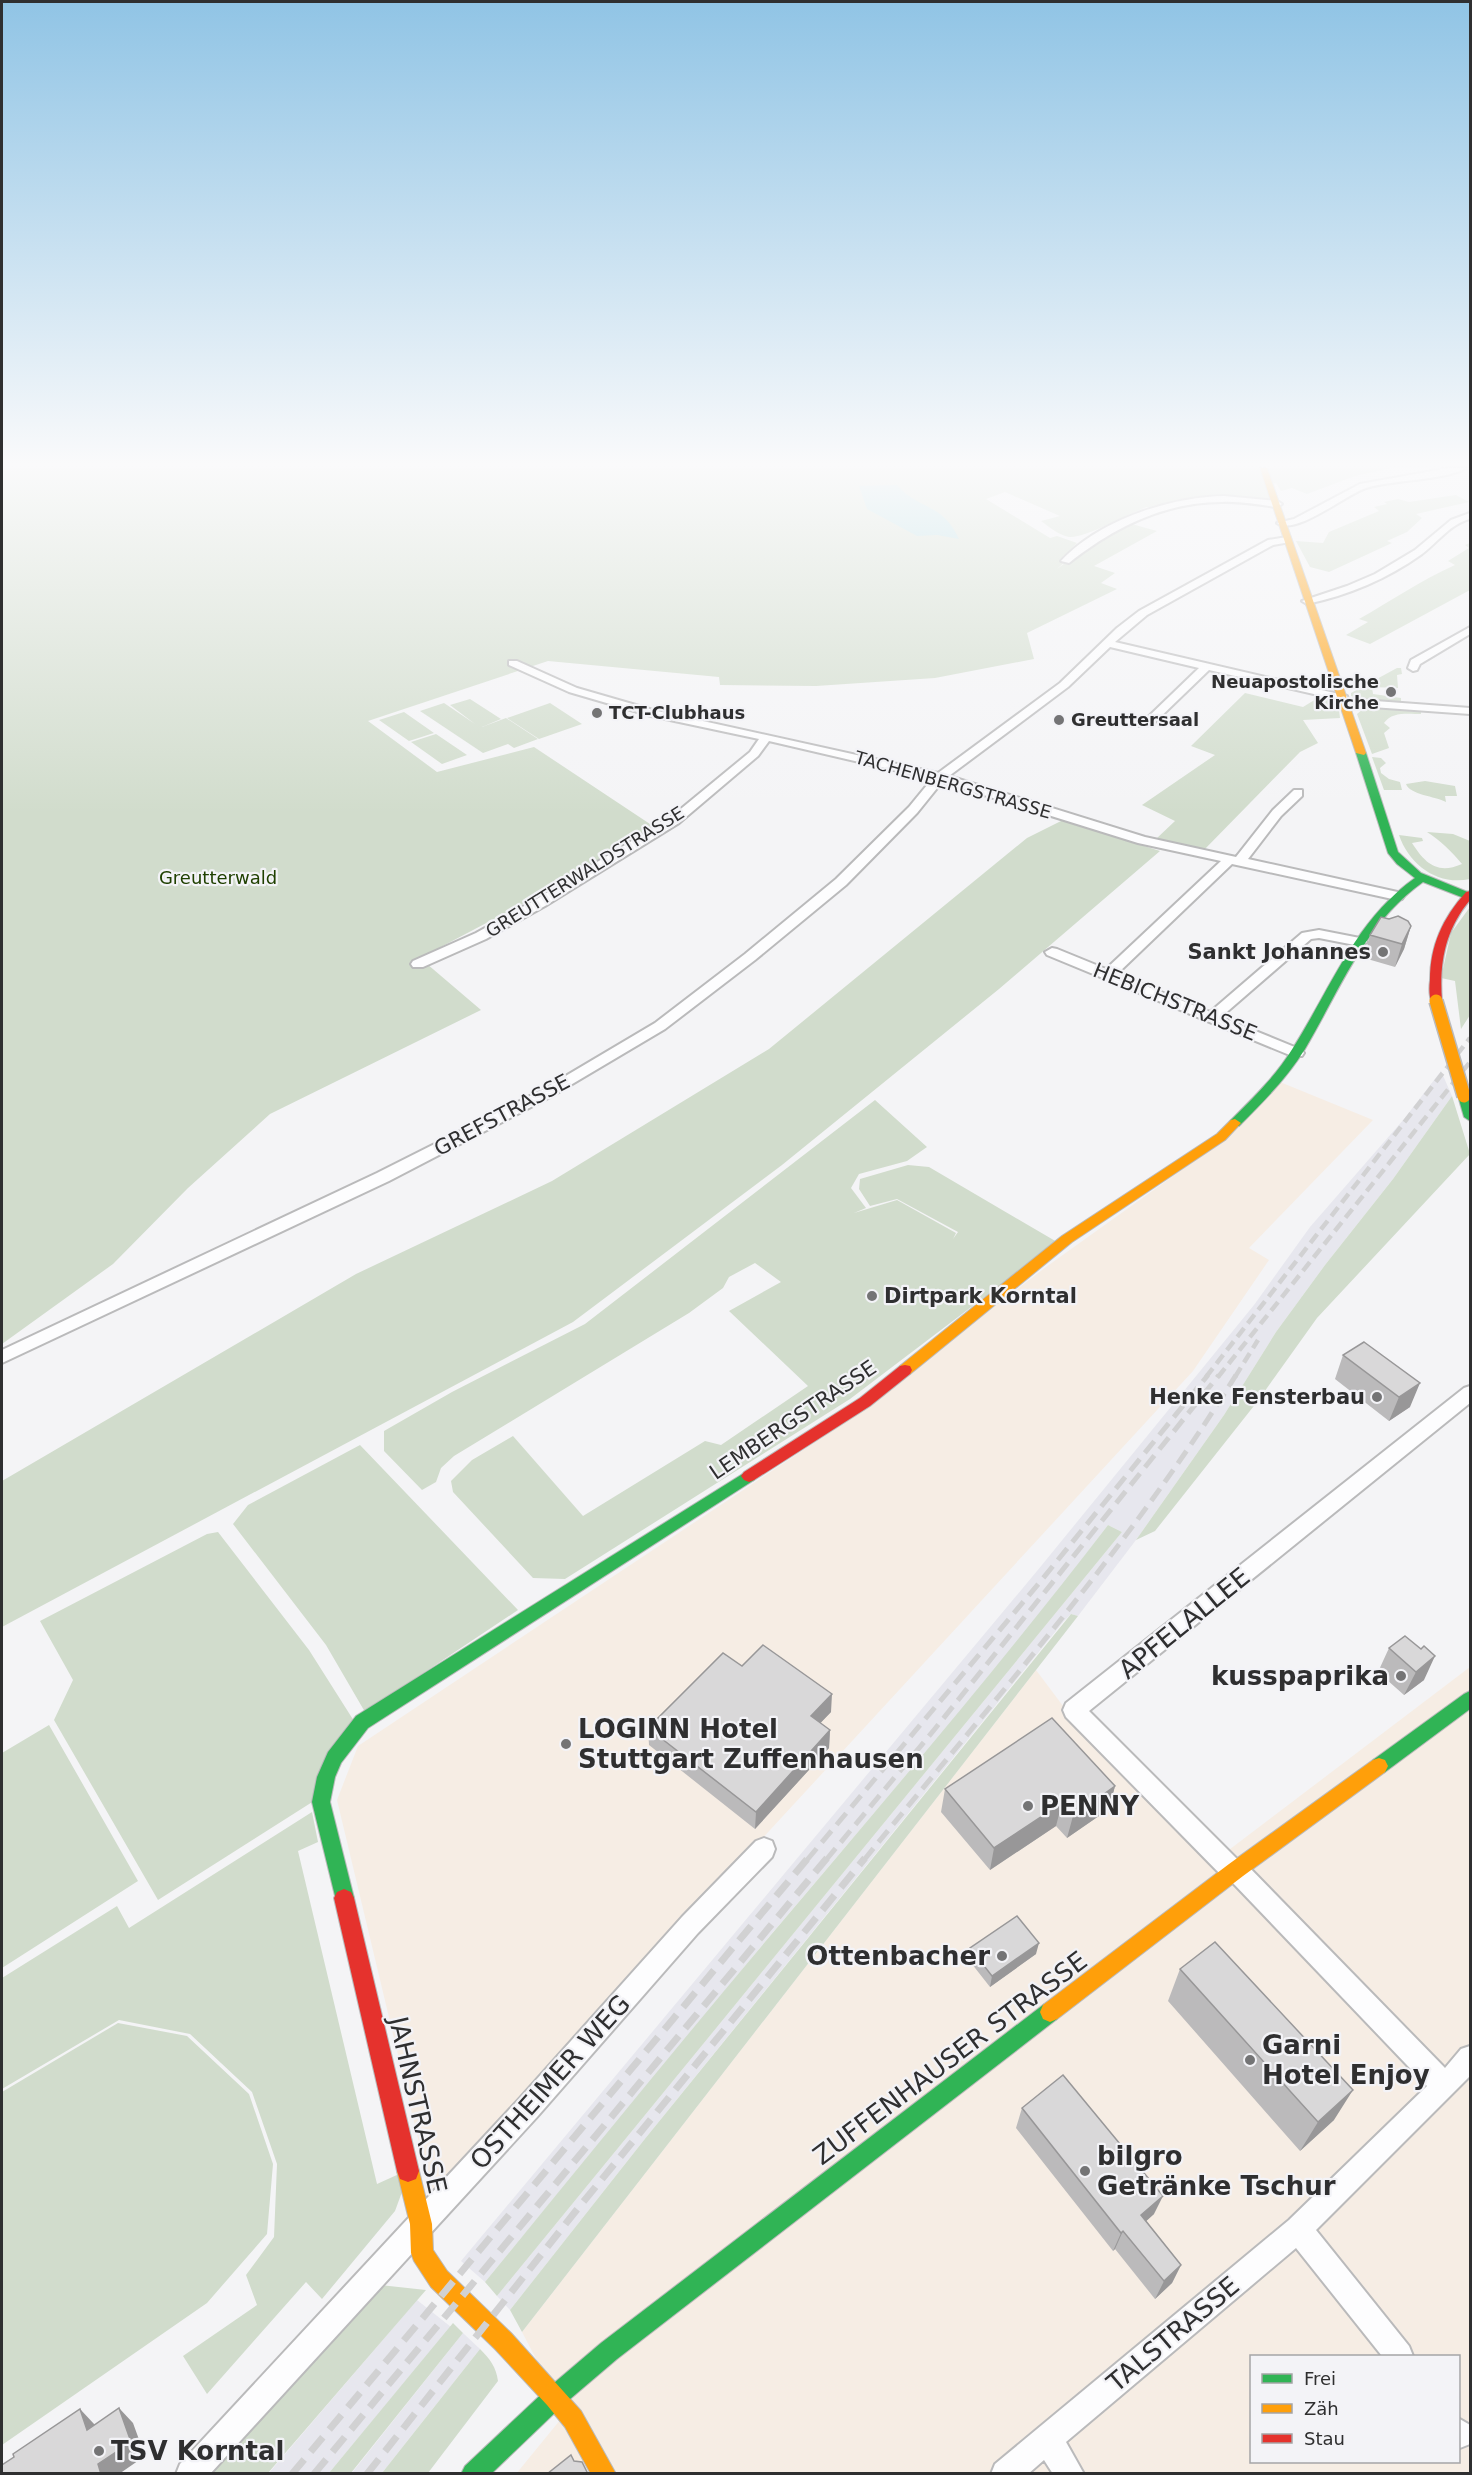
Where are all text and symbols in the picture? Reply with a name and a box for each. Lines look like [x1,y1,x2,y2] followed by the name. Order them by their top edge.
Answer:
[1211,671,1379,713] place label: Neuapostolische Kirche
[1384,685,1398,699] marker: Neuapostolische Kirche
[609,702,745,723] place label: TCT-Clubhaus
[590,706,604,720] marker: TCT-Clubhaus
[1071,709,1199,730] place label: Greuttersaal
[1052,713,1066,727] marker: Greuttersaal
[851,746,1054,823] street label: TACHENBERGSTRASSE
[482,802,688,941] street label: GREUTTERWALDSTRASSE
[159,867,277,888] park label: Greutterwald
[1187,940,1371,964] place label: Sankt Johannes
[1376,945,1390,959] marker: Sankt Johannes
[1090,958,1260,1046] street label: HEBICHSTRASSE
[430,1069,574,1161] street label: GREFSTRASSE
[884,1284,1077,1308] place label: Dirtpark Korntal
[865,1289,879,1303] marker: Dirtpark Korntal
[705,1355,881,1485] street label: LEMBERGSTRASSE
[1149,1385,1365,1409] place label: Henke Fensterbau
[1370,1390,1384,1404] marker: Henke Fensterbau
[1113,1561,1255,1685] street label: APFELALLEE
[1211,1661,1389,1691] place label: kusspaprika
[1394,1669,1408,1683] marker: kusspaprika
[578,1714,924,1774] place label: LOGINN Hotel Stuttgart Zuffenhausen
[559,1737,573,1751] marker: LOGINN Hotel Stuttgart Zuffenhausen
[1040,1791,1140,1821] place label: PENNY
[1021,1799,1035,1813] marker: PENNY
[806,1941,990,1971] place label: Ottenbacher
[807,1945,1093,2171] street label: ZUFFENHAUSER STRASSE
[995,1949,1009,1963] marker: Ottenbacher
[464,1989,636,2175] street label: OSTHEIMER WEG
[383,2012,453,2196] street label: JAHNSTRASSE
[1262,2030,1430,2090] place label: Garni Hotel Enjoy
[1243,2053,1257,2067] marker: Garni Hotel Enjoy
[1097,2141,1336,2201] place label: bilgro Getränke Tschur
[1078,2164,1092,2178] marker: bilgro Getränke Tschur
[1100,2270,1245,2398] street label: TALSTRASSE
[1250,2355,1460,2463] legend
[1304,2368,1336,2389] text: Frei
[1304,2398,1339,2419] text: Zäh
[1304,2428,1345,2449] text: Stau
[111,2436,284,2466] place label: TSV Korntal
[92,2444,106,2458] marker: TSV Korntal

